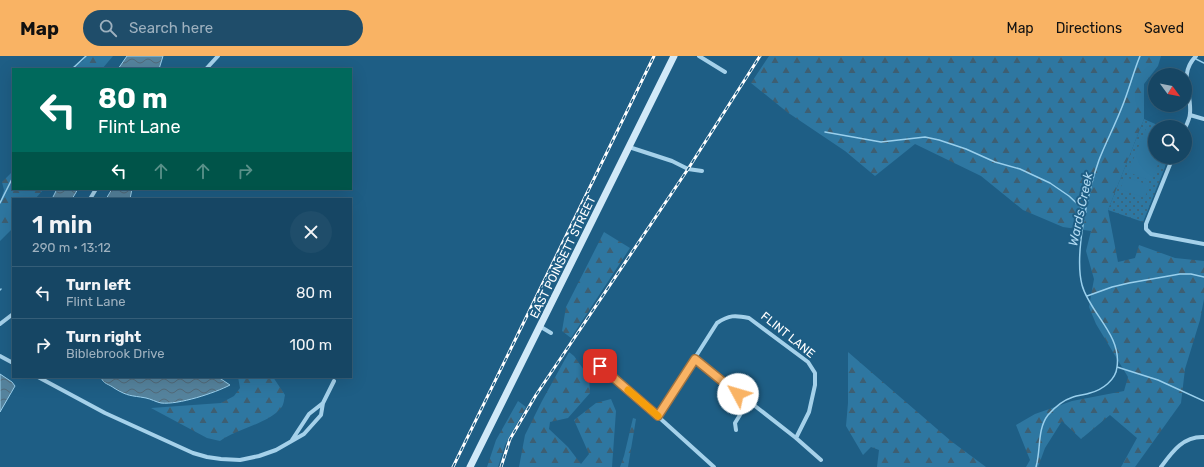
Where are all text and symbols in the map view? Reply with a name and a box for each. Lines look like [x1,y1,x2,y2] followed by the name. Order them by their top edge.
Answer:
[83,10,363,46] search box
[20,17,59,40] text: Map
[97,17,119,39] icon: search
[129,19,213,37] text: Search here
[1007,20,1034,37] text: Map
[1056,20,1122,37] text: Directions
[1144,20,1184,37] text: Saved
[1148,68,1192,112] north arrow
[1148,68,1192,164] map controls
[98,82,168,115] text: 80 m
[32,84,84,136] icon: left
[98,116,181,138] text: Flint Lane
[1148,120,1192,164] button: search
[108,160,130,182] icon: left
[150,160,172,182] icon: ahead
[192,160,214,182] icon: ahead
[234,160,256,182] icon: right
[1065,171,1096,247] water label: Wards Creek
[527,193,599,321] street label: EAST POINSETT STREET
[32,211,92,239] text: 1 min
[290,211,332,253] button: close
[32,240,111,255] text: 290 m · 13:12
[66,276,131,294] text: Turn left
[32,282,54,304] icon: left
[296,284,332,302] text: 80 m
[66,294,126,309] text: Flint Lane
[758,309,818,361] street label: FLINT LANE
[66,328,141,346] text: Turn right
[32,334,54,356] icon: right
[290,336,332,354] text: 100 m
[66,346,165,361] text: Biblebrook Drive
[583,349,617,383] pin
[589,355,611,377] icon: arrive
[717,373,759,415] position arrow

